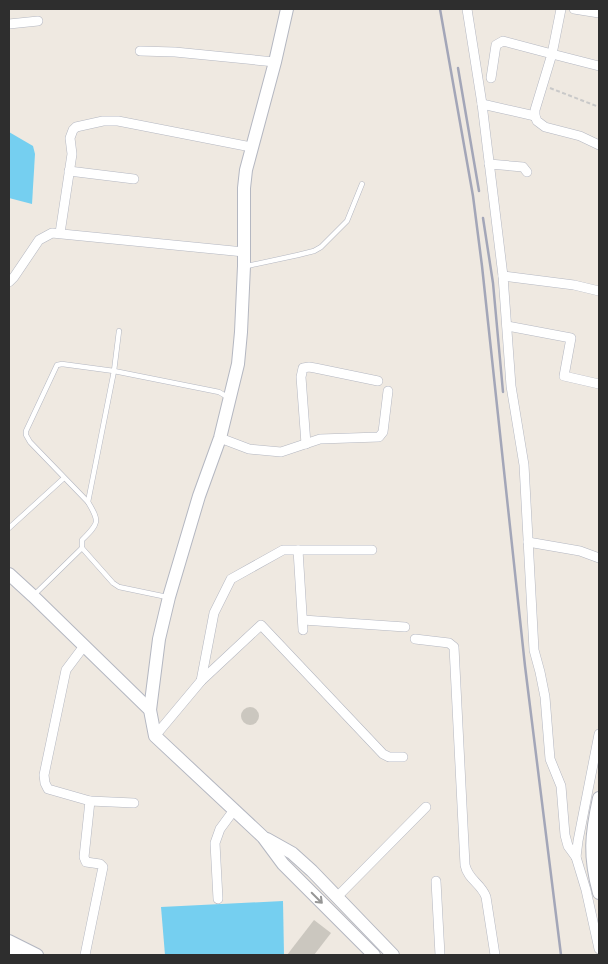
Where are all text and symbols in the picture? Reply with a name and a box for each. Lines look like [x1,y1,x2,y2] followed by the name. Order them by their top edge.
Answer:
[311,892,323,905] one-way arrow

